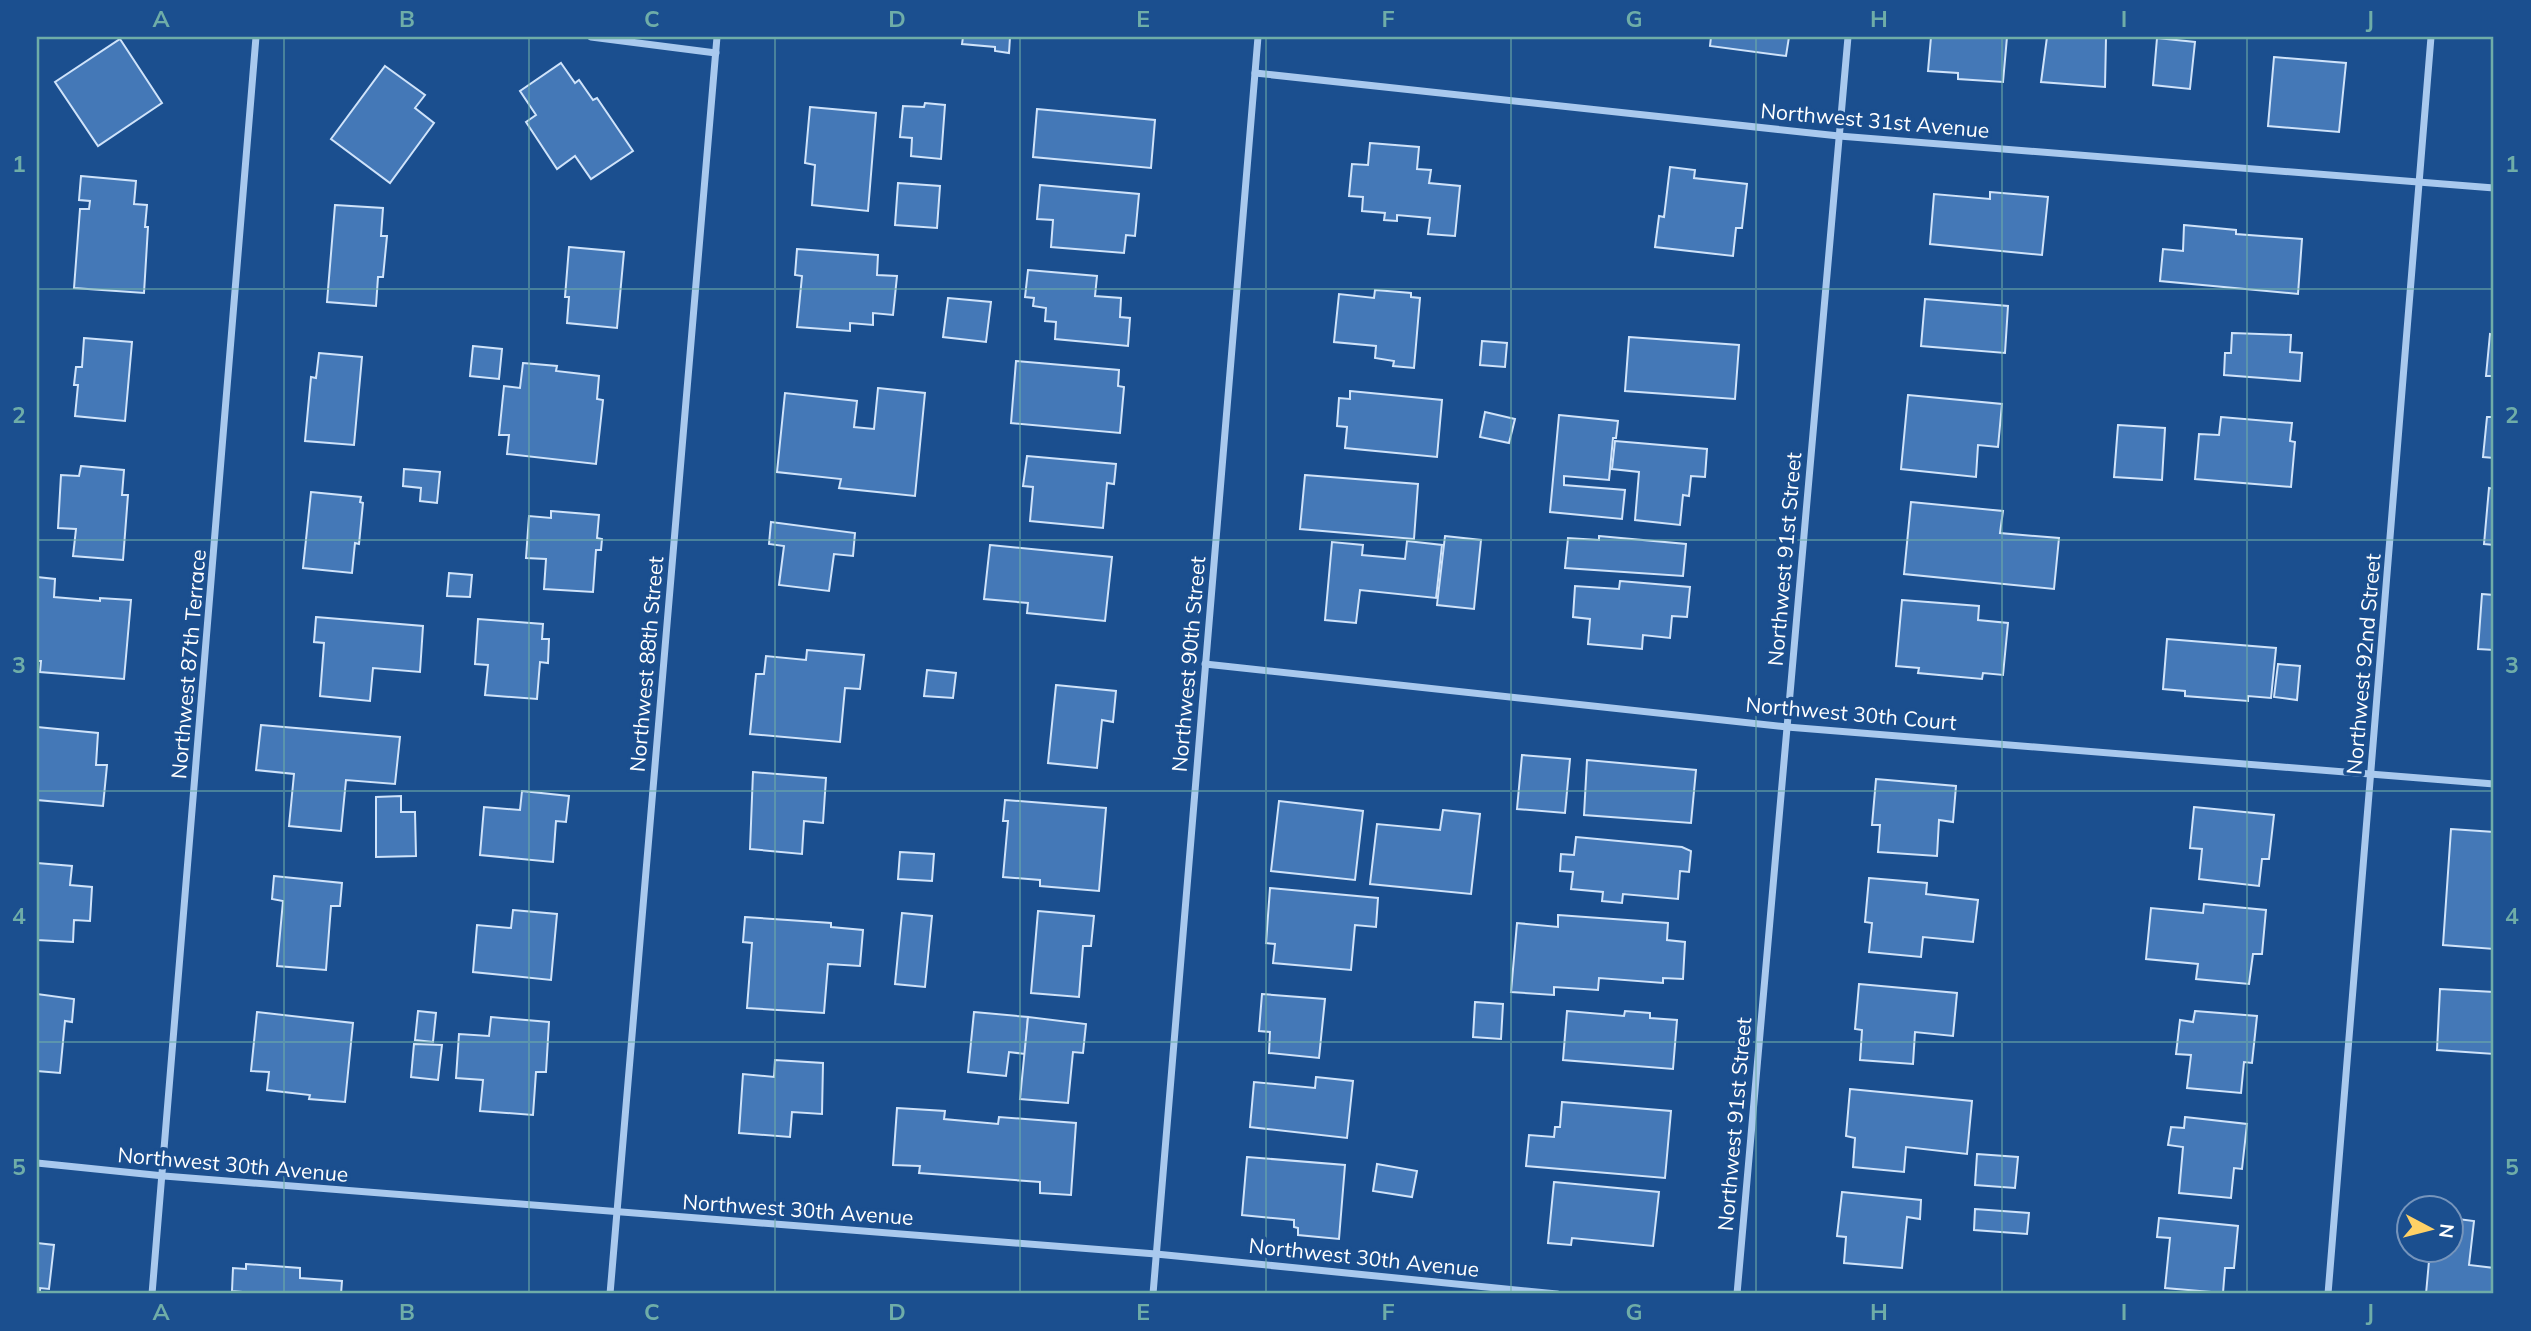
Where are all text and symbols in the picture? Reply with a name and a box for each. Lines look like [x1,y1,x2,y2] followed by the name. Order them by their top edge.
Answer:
[152,4,170,33] text: A
[399,4,415,33] text: B
[644,4,660,33] text: C
[888,4,906,33] text: D
[1136,4,1150,33] text: E
[1381,4,1395,33] text: F
[1625,4,1643,33] text: G
[1870,4,1888,33] text: H
[2121,4,2127,33] text: I
[2366,4,2374,33] text: J
[1760,97,1990,143] street label: Northwest 31st Avenue
[12,149,26,178] text: 1
[2505,149,2519,178] text: 1
[12,400,26,429] text: 2
[2505,400,2519,429] text: 2
[1762,451,1806,667] street label: Northwest 91st Street
[165,548,211,780] street label: Northwest 87th Terrace
[2340,552,2386,776] street label: Northwest 92nd Street
[624,555,668,773] street label: Northwest 88th Street
[1166,555,1210,773] street label: Northwest 90th Street
[12,650,26,679] text: 3
[2505,650,2519,679] text: 3
[1744,691,1958,735] street label: Northwest 30th Court
[12,901,26,930] text: 4
[2505,901,2519,930] text: 4
[1712,1016,1756,1232] street label: Northwest 91st Street
[117,1141,349,1187] street label: Northwest 30th Avenue
[12,1152,26,1181] text: 5
[2505,1152,2519,1181] text: 5
[682,1188,914,1230] street label: Northwest 30th Avenue
[2394,1194,2464,1264] north arrow
[2434,1222,2460,1240] text: N
[1247,1232,1481,1282] street label: Northwest 30th Avenue
[152,1297,170,1326] text: A
[399,1297,415,1326] text: B
[644,1297,660,1326] text: C
[888,1297,906,1326] text: D
[1136,1297,1150,1326] text: E
[1381,1297,1395,1326] text: F
[1625,1297,1643,1326] text: G
[1870,1297,1888,1326] text: H
[2121,1297,2127,1326] text: I
[2366,1297,2374,1326] text: J

